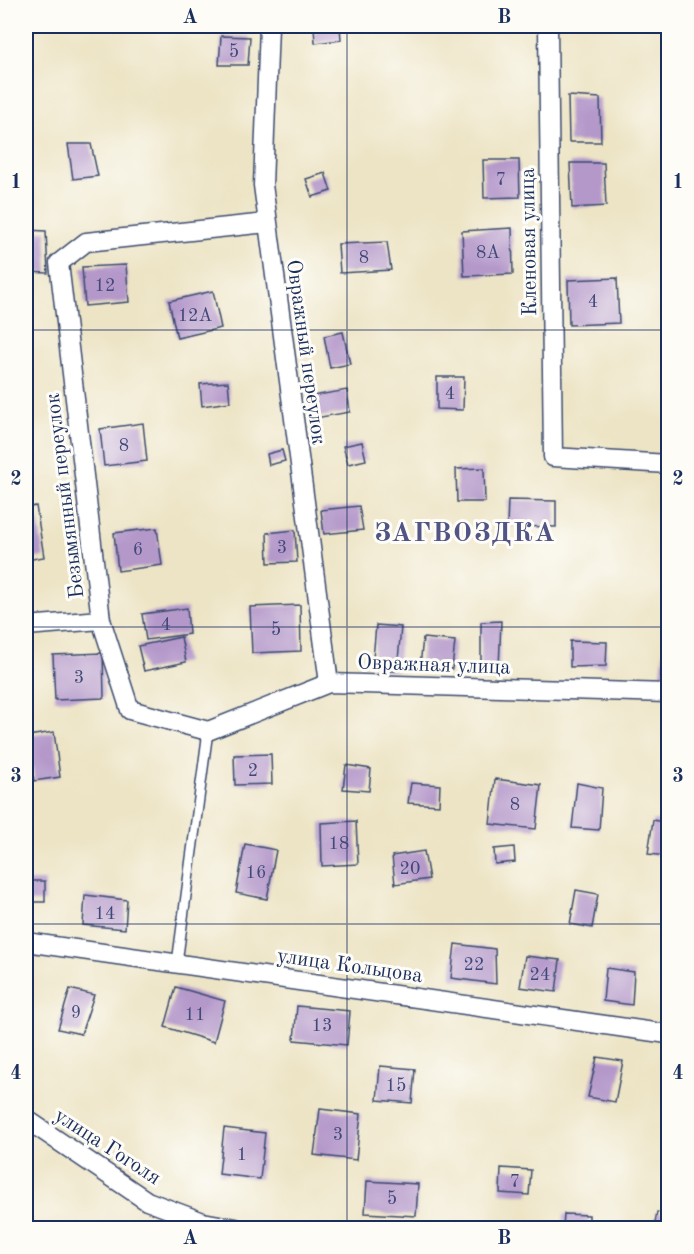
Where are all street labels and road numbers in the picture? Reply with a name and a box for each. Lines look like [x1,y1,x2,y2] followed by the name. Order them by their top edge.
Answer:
[518,168,541,316] street label: Кленовая улица
[282,258,329,447] street label: Овражный переулок
[42,392,89,600] street label: Безымянный переулок
[357,652,511,679] street label: Овражная улица
[276,946,424,987] street label: улица Кольцова
[50,1105,164,1189] street label: улица Гоголя

